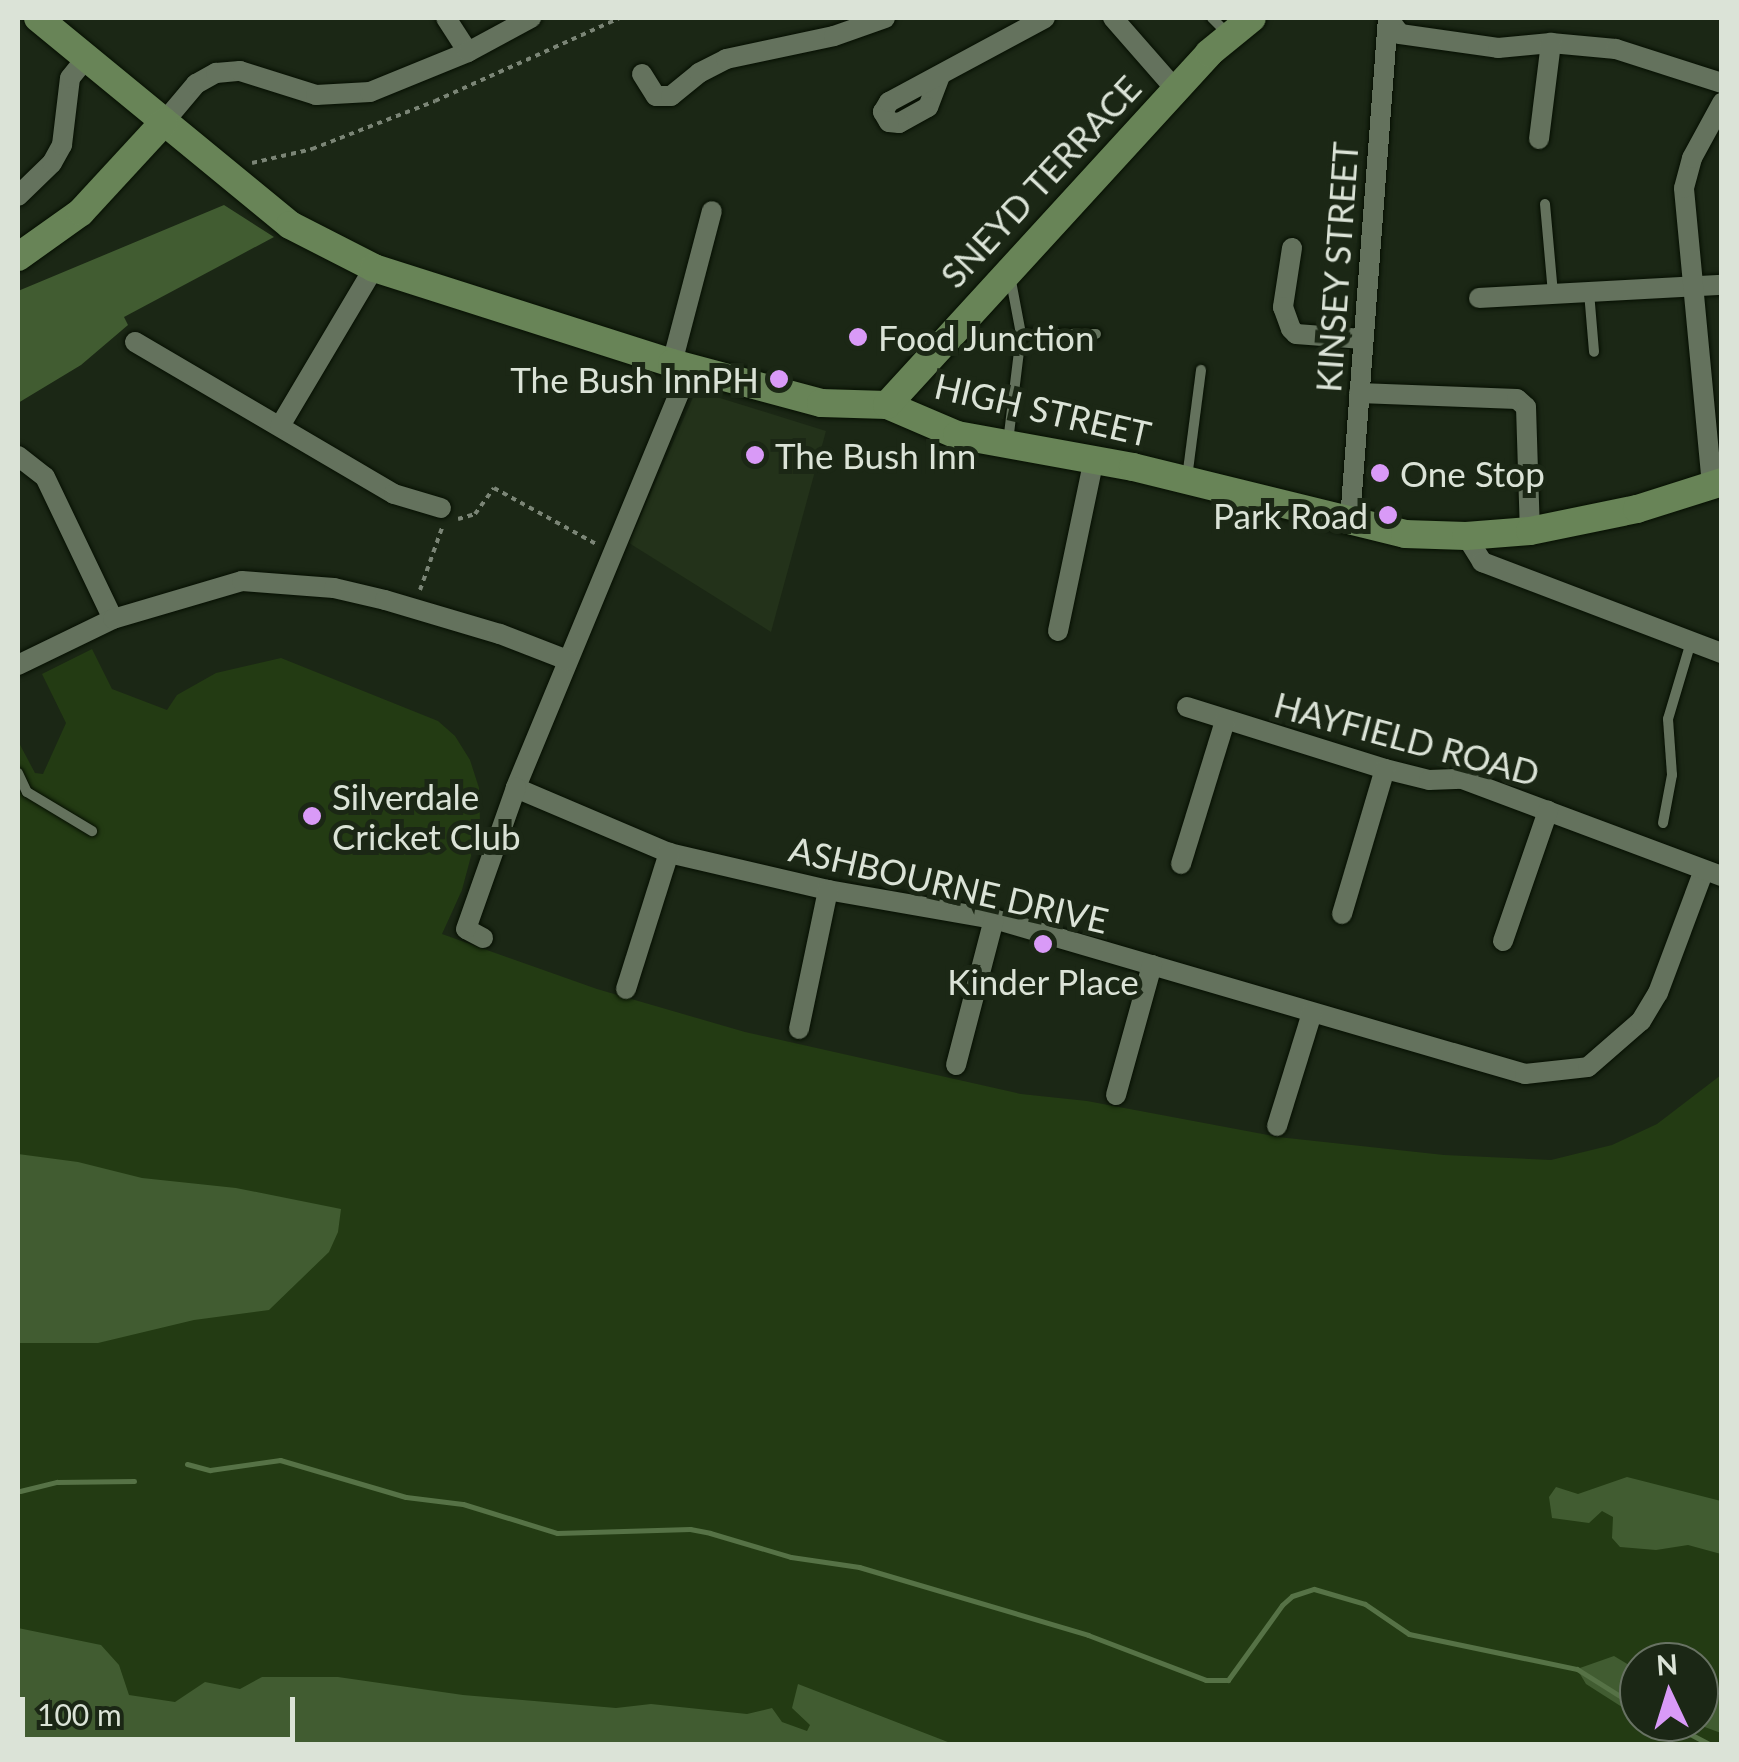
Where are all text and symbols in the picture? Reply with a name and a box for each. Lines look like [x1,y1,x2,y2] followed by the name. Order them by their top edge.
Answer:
[931,66,1149,296] street label: SNEYD TERRACE
[1306,140,1366,394] street label: KINSEY STREET
[878,316,1096,358] place label: Food Junction
[847,326,869,348] marker: Food Junction
[510,358,759,400] place label: The Bush InnPH
[931,364,1155,454] street label: HIGH STREET
[768,368,790,390] marker: The Bush InnPH
[775,434,976,476] place label: The Bush Inn
[744,444,766,466] marker: The Bush Inn
[1400,452,1545,494] place label: One Stop
[1369,462,1391,484] marker: One Stop
[1213,494,1368,536] place label: Park Road
[1377,504,1399,526] marker: Park Road
[1270,682,1544,794] street label: HAYFIELD ROAD
[332,775,521,857] place label: Silverdale Cricket Club
[301,805,323,827] marker: Silverdale Cricket Club
[786,827,1112,941] street label: ASHBOURNE DRIVE
[1032,933,1054,955] marker: Kinder Place
[947,960,1139,1002] place label: Kinder Place
[1619,1642,1719,1742] north arrow
[1655,1646,1679,1682] text: N
[25,1677,300,1739] scale bar
[37,1696,122,1732] text: 100 m

